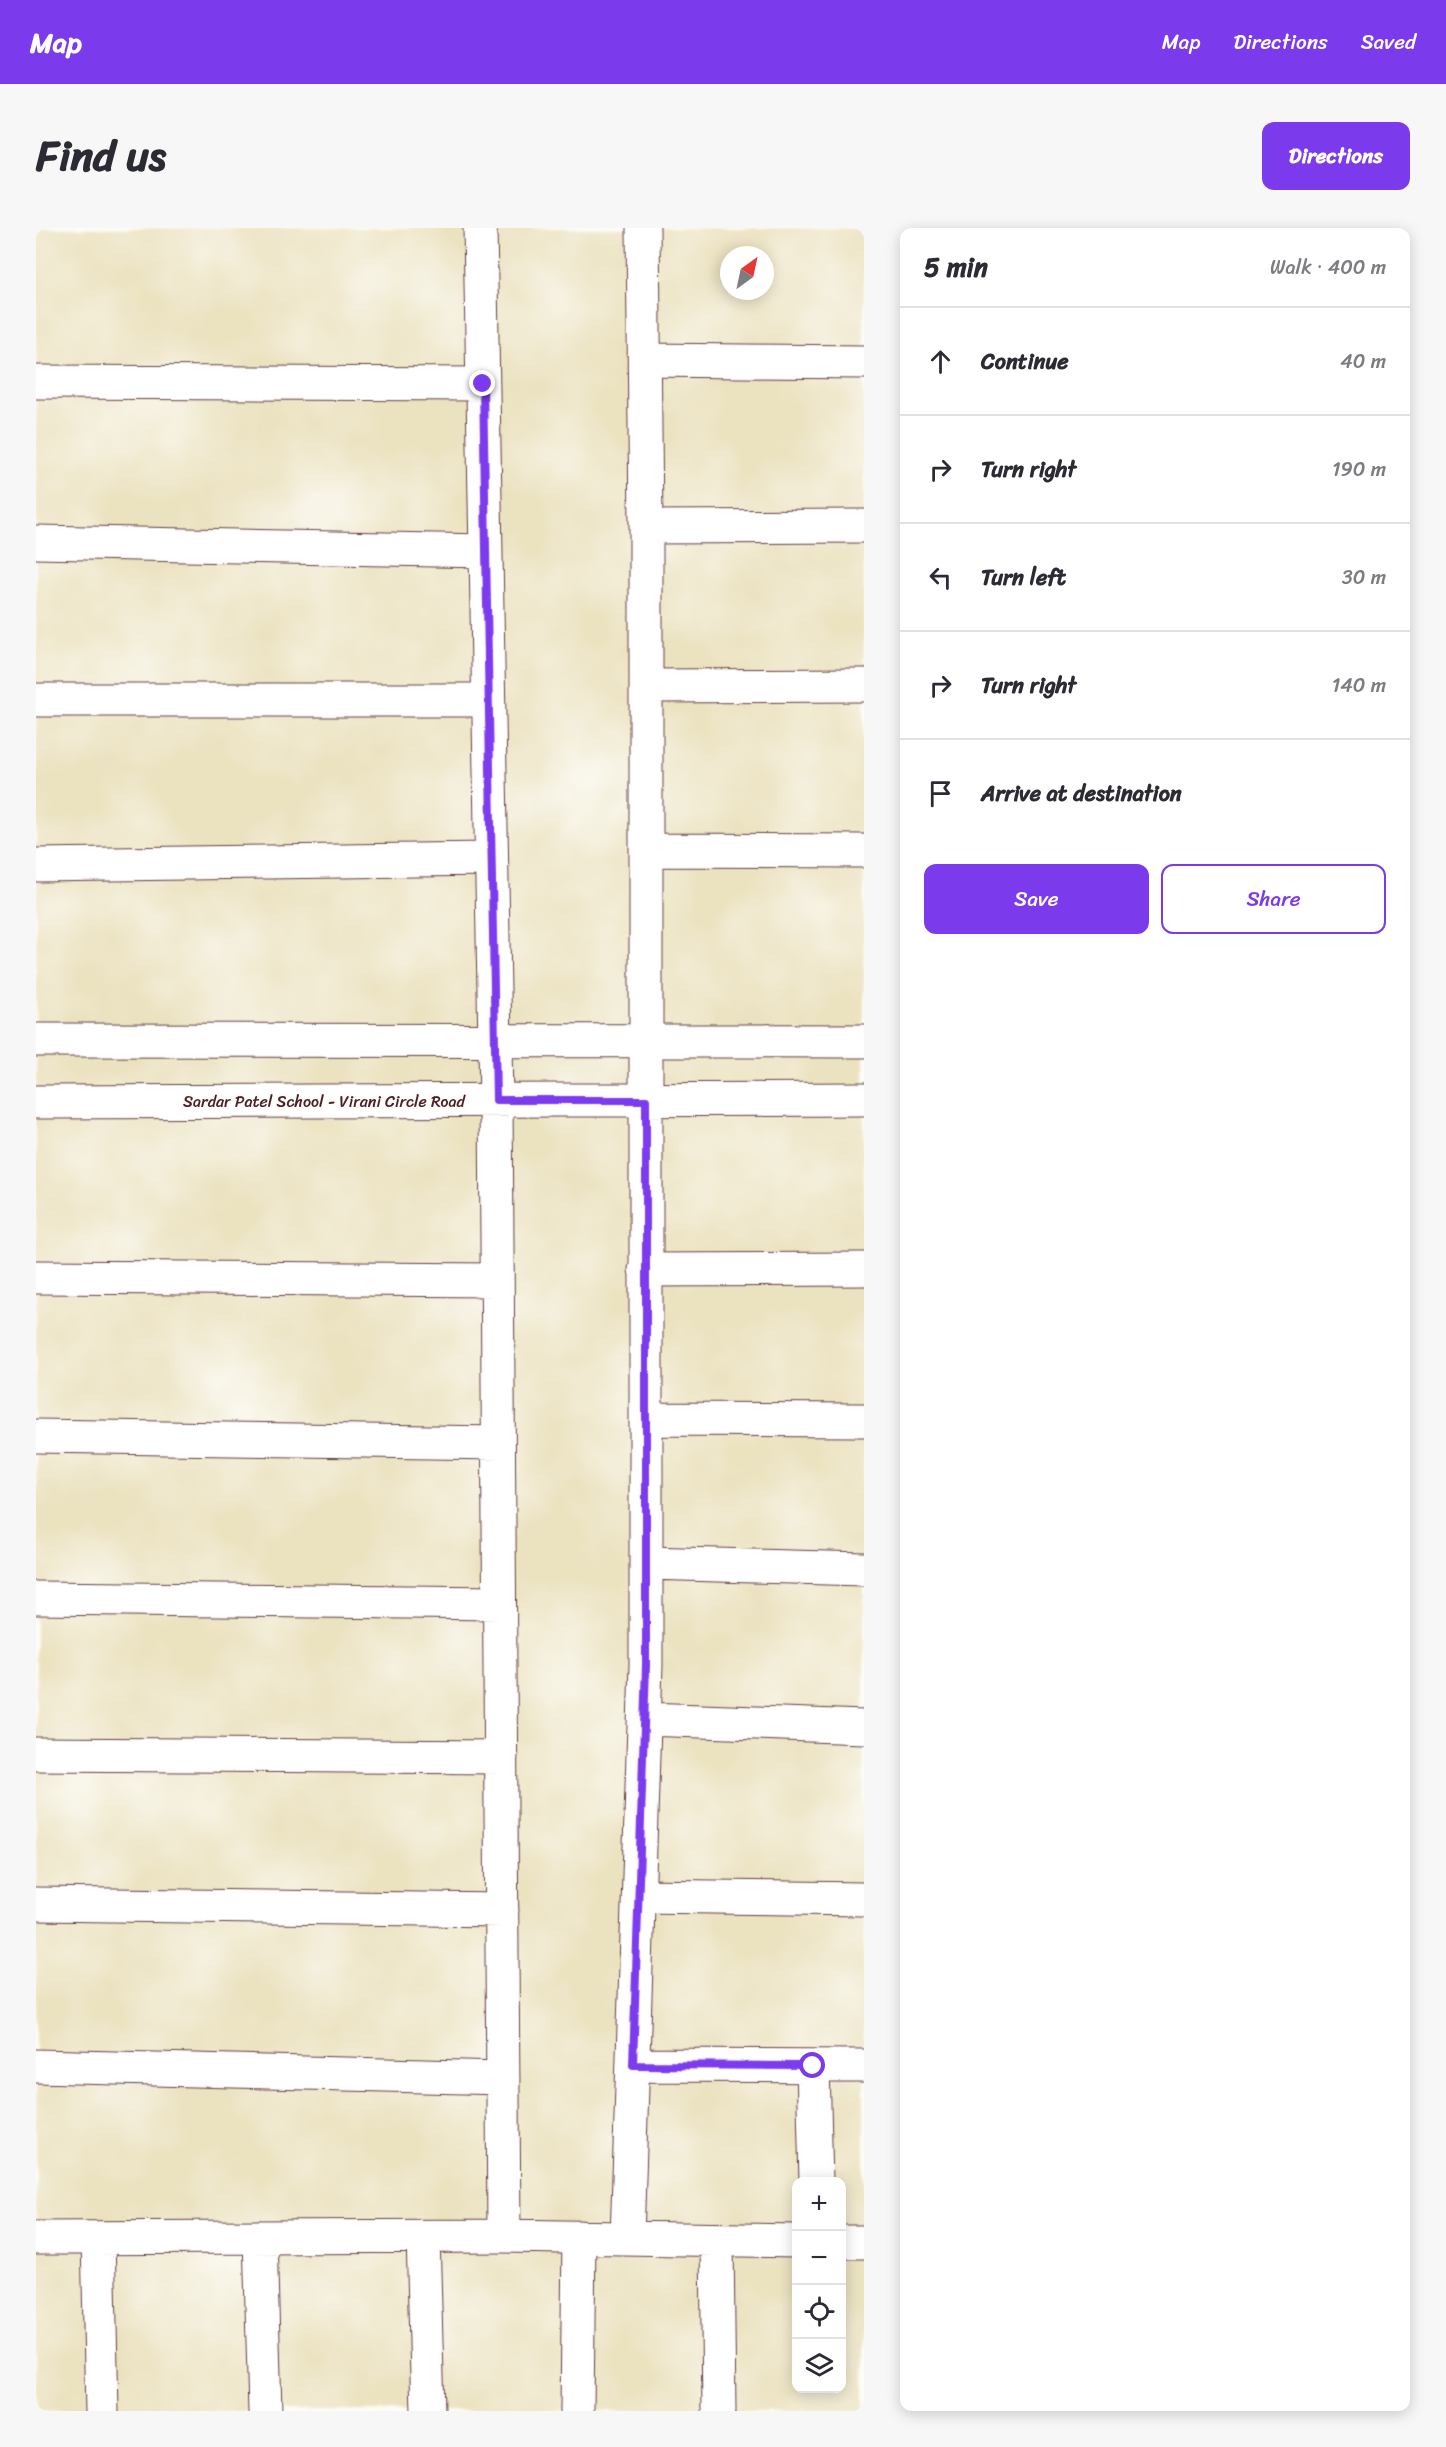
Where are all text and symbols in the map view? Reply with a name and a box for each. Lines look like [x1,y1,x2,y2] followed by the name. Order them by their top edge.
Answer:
[30,18,82,67] text: Map
[1162,23,1200,61] text: Map
[1233,23,1328,61] text: Directions
[1361,23,1416,61] text: Saved
[36,119,166,193] text: Find us
[1262,122,1410,190] button: Directions
[924,244,988,290] text: 5 min
[720,246,774,300] north arrow
[1270,250,1386,285] text: Walk · 400 m
[981,342,1069,381] text: Continue
[1340,344,1386,379] text: 40 m
[924,345,957,378] icon: ahead
[469,370,495,396] route end
[981,450,1076,489] text: Turn right
[1332,452,1386,487] text: 190 m
[924,453,957,486] icon: right
[981,558,1066,597] text: Turn left
[1342,560,1386,595] text: 30 m
[924,561,957,594] icon: left
[981,666,1076,705] text: Turn right
[1332,668,1386,703] text: 140 m
[924,669,957,702] icon: right
[981,774,1182,813] text: Arrive at destination
[924,777,957,810] icon: arrive
[924,864,1149,934] button: Save
[1161,864,1386,934] button: Share
[183,1087,467,1116] street label: Sardar Patel School - Virani Circle Road
[799,2052,825,2078] route start
[792,2177,846,2393] map controls
[792,2177,846,2231] button: +
[792,2231,846,2285] button: −
[792,2285,846,2339] button: locate
[792,2339,846,2393] button: layers

